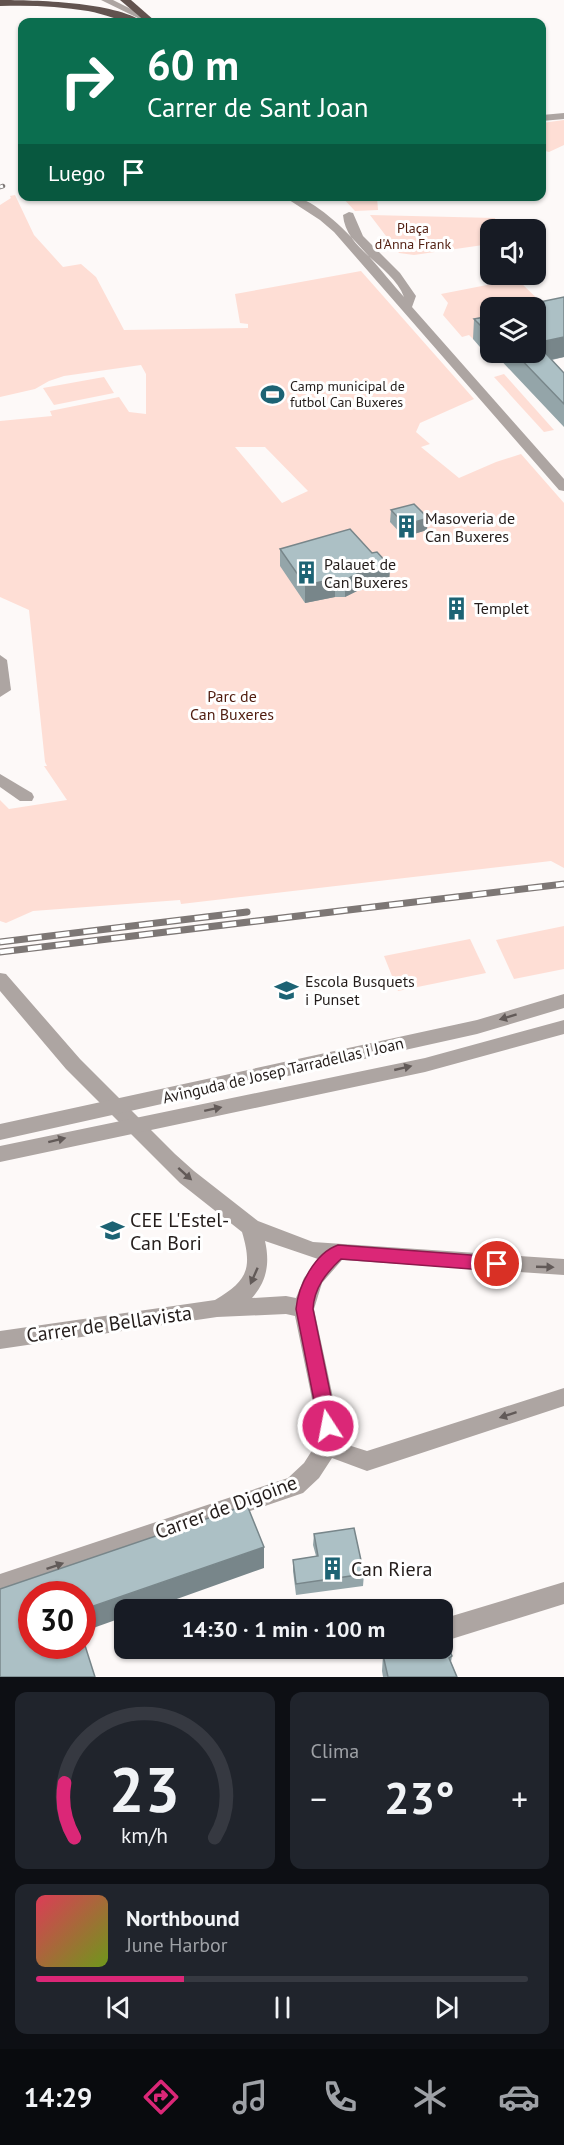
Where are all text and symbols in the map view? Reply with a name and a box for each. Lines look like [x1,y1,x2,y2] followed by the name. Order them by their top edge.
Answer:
[147,37,239,92] text: 60 m
[48,42,126,120] icon: right
[147,90,369,124] text: Carrer de Sant Joan
[117,156,150,189] icon: arrive
[48,159,105,187] text: Luego
[375,219,451,253] park label: Plaça d'Anna Frank
[480,219,546,363] map controls
[480,219,546,285] button: sound
[480,297,546,363] button: layers
[290,377,405,411] place label: Camp municipal de futbol Can Buxeres
[259,381,285,407] sports icon: Camp municipal de futbol Can Buxeres
[425,508,515,546] place label: Masoveria de Can Buxeres
[394,514,420,540] building icon: Masoveria de Can Buxeres
[324,554,408,592] place label: Palauet de Can Buxeres
[293,560,319,586] building icon: Palauet de Can Buxeres
[443,595,469,621] building icon: Templet
[474,598,529,618] place label: Templet
[190,686,274,724] park label: Parc de Can Buxeres
[305,971,415,1009] place label: Escola Busquets i Punset
[274,977,300,1003] school or university icon: Escola Busquets i Punset
[499,1013,517,1022] one-way arrow
[161,1033,405,1107] street label: Avinguda de Josep Tarradellas i Joan
[394,1062,413,1072] one-way arrow
[204,1104,223,1113] one-way arrow
[48,1135,66,1145] one-way arrow
[177,1167,192,1181] one-way arrow
[130,1207,229,1256] place label: CEE L'Estel- Can Bori
[99,1218,125,1244] school or university icon: CEE L'Estel- Can Bori
[471,1238,522,1289] pin
[480,1247,513,1280] icon: arrive
[536,1262,555,1272] one-way arrow
[249,1267,258,1284] one-way arrow
[25,1300,193,1348] street label: Carrer de Bellavista
[296,1394,360,1458] position arrow
[499,1411,517,1420] one-way arrow
[151,1469,301,1545] street label: Carrer de Digoine
[320,1556,346,1582] building icon: Can Riera
[351,1556,432,1582] place label: Can Riera
[46,1561,64,1571] one-way arrow
[18,1581,96,1659] speed limit sign: 30
[182,1615,385,1643] text: 14:30 · 1 min · 100 m
[311,1738,359,1764] text: Clima
[109,1748,180,1829] text: 23
[384,1768,455,1826] text: 23°
[311,1777,327,1820] text: −
[511,1777,528,1820] text: +
[121,1821,168,1849] text: km/h
[126,1904,240,1932] text: Northbound
[126,1932,228,1958] text: June Harbor
[102,1991,135,2024] icon: previous
[266,1991,299,2024] icon: pause
[430,1991,463,2024] icon: next
[140,2076,182,2118] icon: directions
[229,2076,271,2118] icon: music
[319,2076,361,2118] icon: phone
[409,2076,451,2118] icon: climate
[498,2076,540,2118] icon: car
[24,2080,92,2114] text: 14:29

